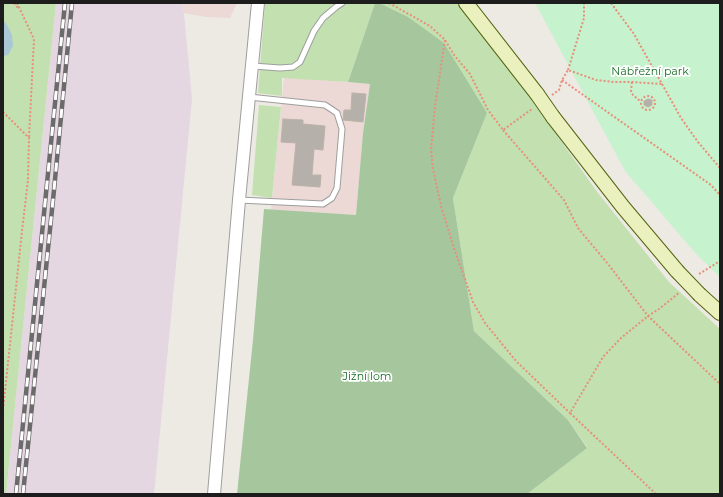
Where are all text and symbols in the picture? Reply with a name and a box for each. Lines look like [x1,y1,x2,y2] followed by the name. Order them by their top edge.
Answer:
[611,65,689,79] park label: Nábřežní park
[343,370,391,384] park label: Jižní lom

